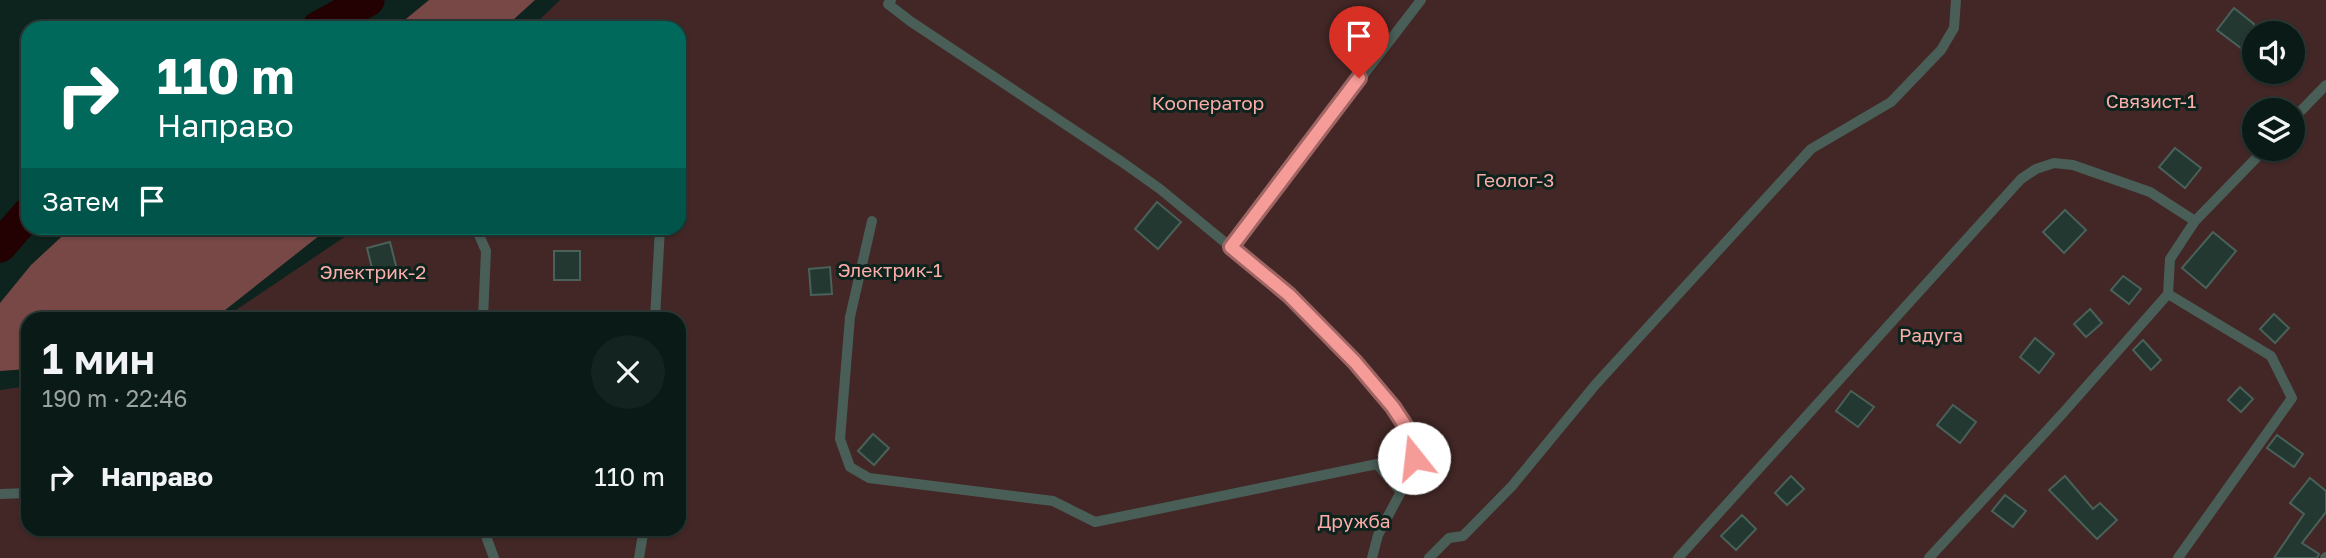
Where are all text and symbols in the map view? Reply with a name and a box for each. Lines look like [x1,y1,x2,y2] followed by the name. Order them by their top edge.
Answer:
[1329,6,1389,78] pin
[1340,17,1378,55] icon: arrive
[2242,21,2305,161] map controls
[2242,21,2305,84] button: sound
[157,46,294,105] text: 110 m
[42,49,133,140] icon: right
[2106,89,2196,112] park label: Связист-1
[1152,91,1264,114] park label: Кооператор
[2242,98,2305,161] button: layers
[157,106,294,144] text: Направо
[1476,168,1554,191] park label: Геолог-3
[133,182,171,220] icon: arrive
[42,186,119,217] text: Затем
[838,258,942,281] park label: Электрик-1
[320,260,426,283] park label: Электрик-2
[1899,323,1963,346] park label: Радуга
[42,333,155,383] text: 1 мин
[591,335,665,409] button: close
[42,384,187,412] text: 190 m · 22:46
[1377,421,1451,495] position arrow
[42,458,80,496] icon: right
[101,461,213,492] text: Направо
[594,461,665,492] text: 110 m
[1317,509,1391,532] park label: Дружба

